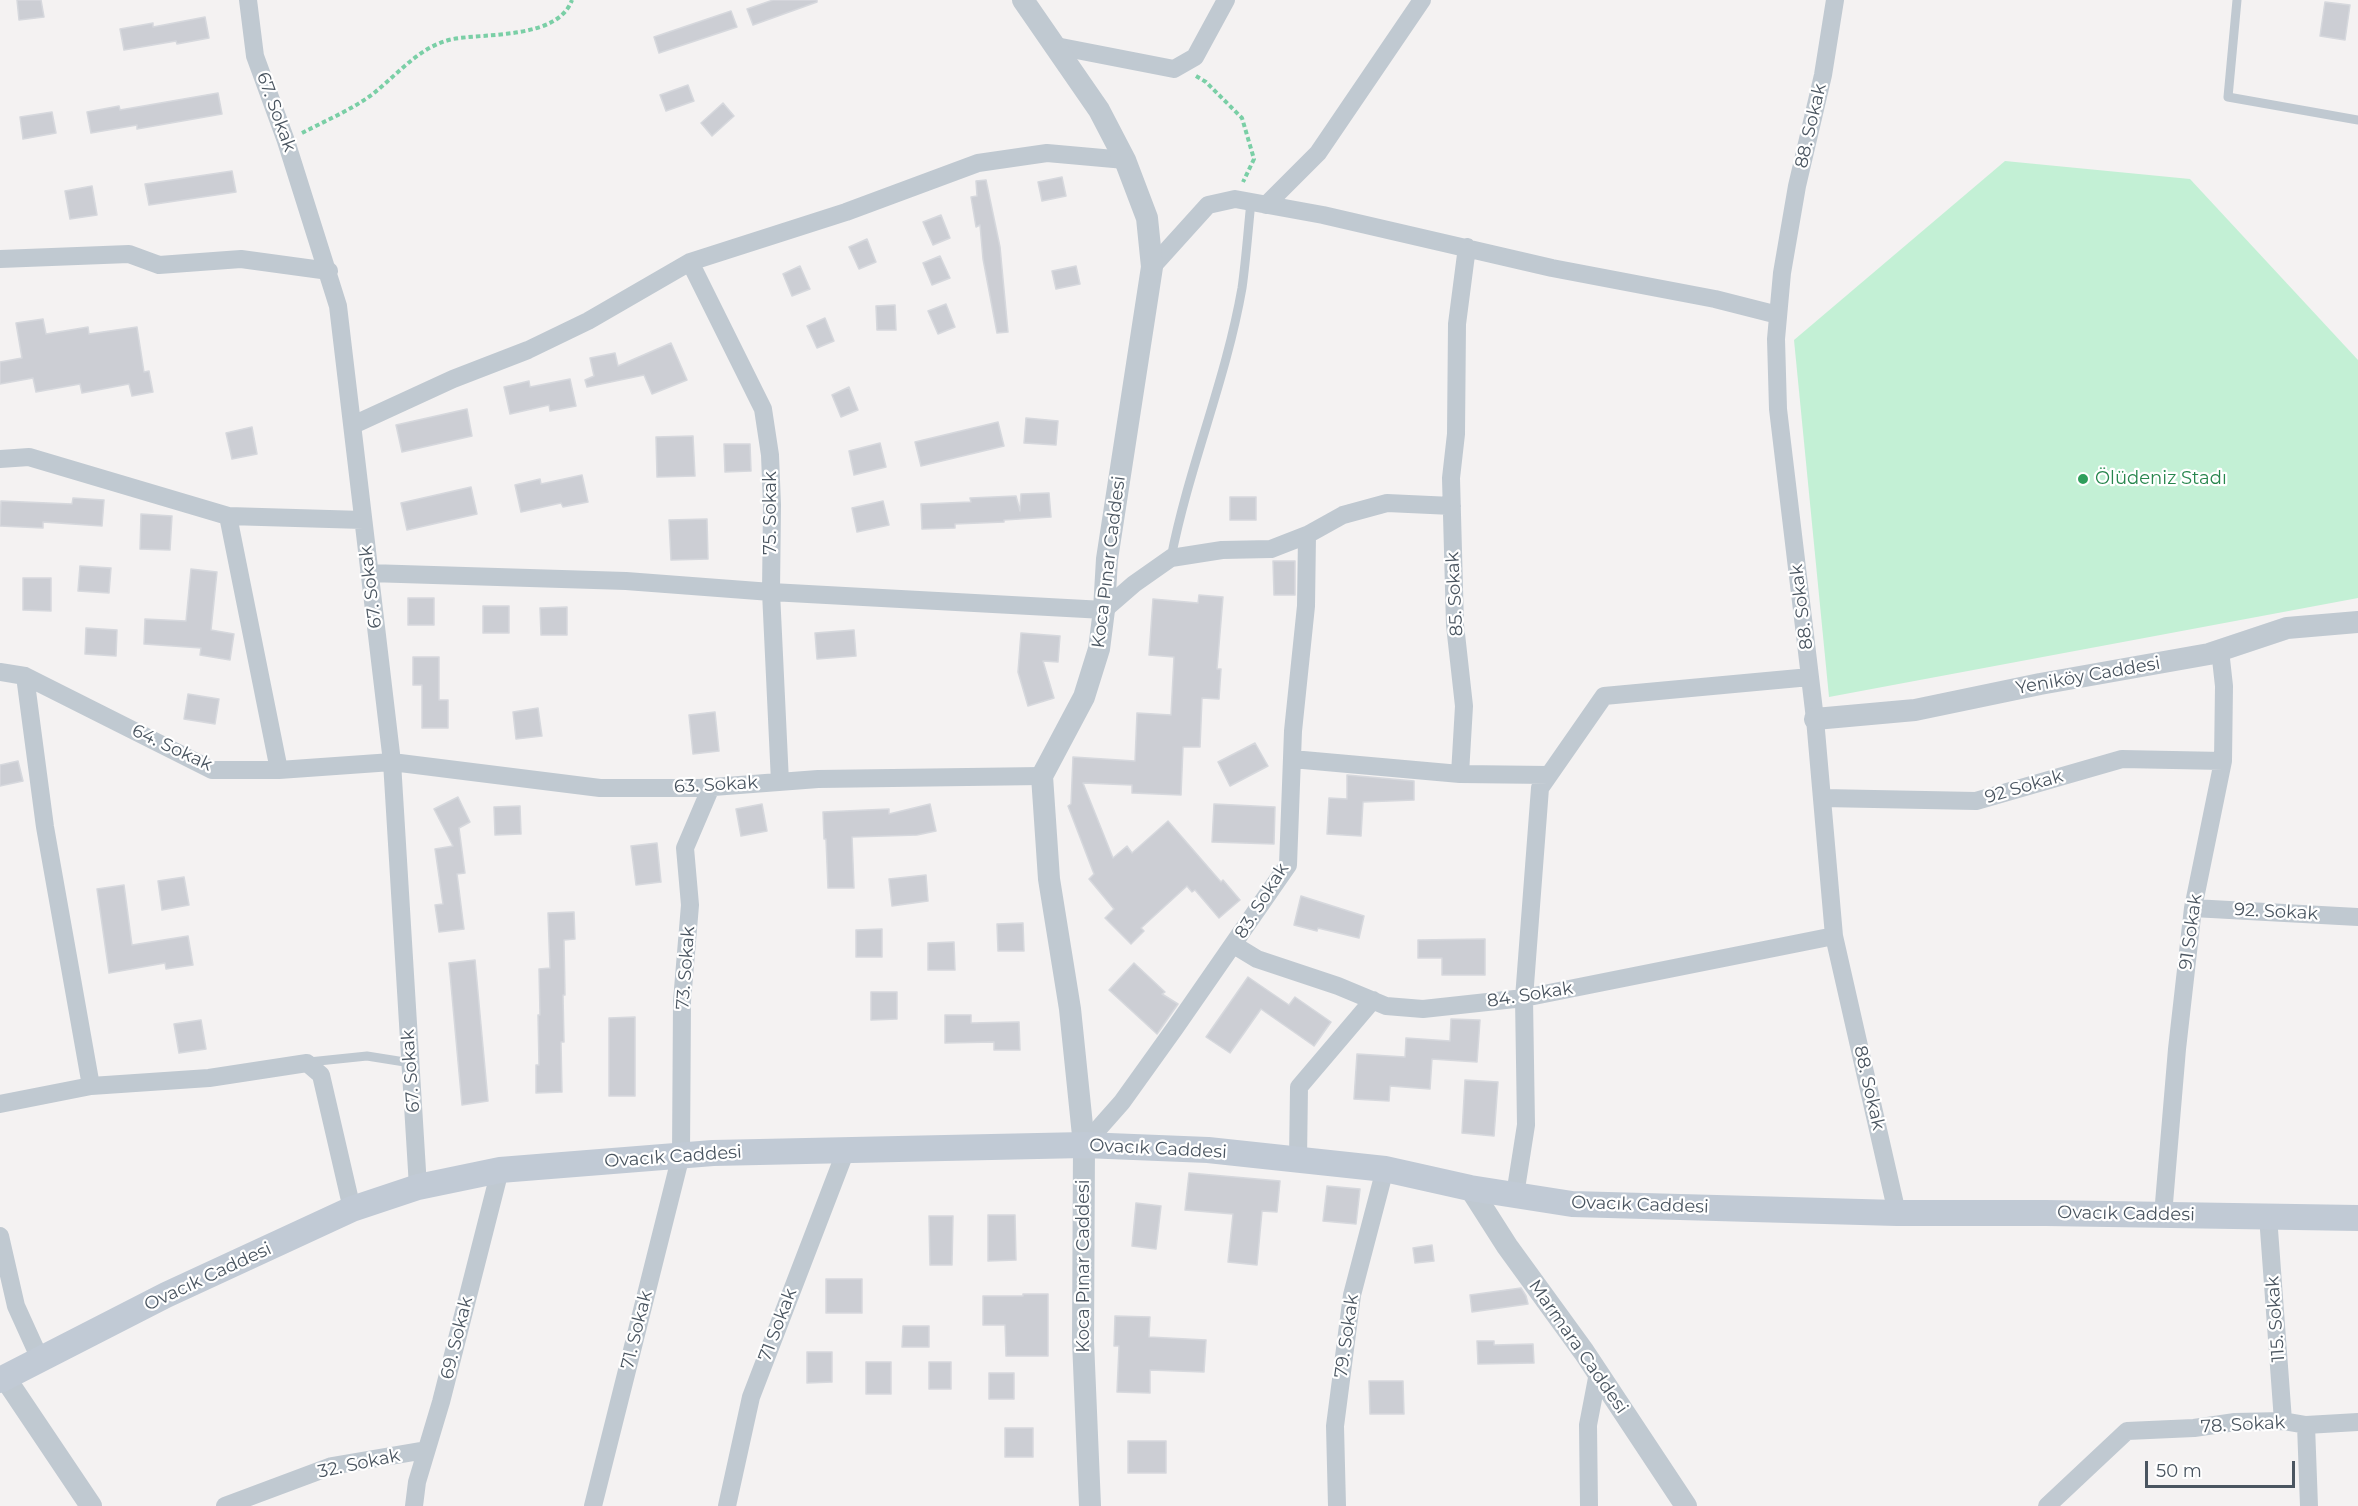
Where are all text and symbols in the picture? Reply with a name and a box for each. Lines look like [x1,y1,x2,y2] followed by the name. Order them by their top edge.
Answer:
[252,69,300,155] street label: 67. Sokak
[1791,82,1831,170] street label: 88. Sokak
[2095,468,2227,490] place label: Ölüdeniz Stadı
[760,471,782,555] street label: 75. Sokak
[2076,472,2090,486] marker: Ölüdeniz Stadı
[1088,475,1130,649] street label: Koca Pınar Caddesi
[355,544,387,630] street label: 67. Sokak
[1442,551,1468,637] street label: 85. Sokak
[1786,563,1818,651] street label: 88. Sokak
[2014,653,2162,699] street label: Yeniköy Caddesi
[128,720,216,776] street label: 64. Sokak
[1982,766,2066,808] street label: 92 Sokak
[674,772,758,798] street label: 63. Sokak
[1230,859,1294,943] street label: 83. Sokak
[2175,893,2207,971] street label: 91 Sokak
[2233,899,2319,925] street label: 92. Sokak
[672,926,700,1010] street label: 73. Sokak
[1486,978,1574,1012] street label: 84. Sokak
[397,1029,425,1113] street label: 67. Sokak
[1849,1044,1889,1132] street label: 88. Sokak
[1089,1135,1227,1163] street label: Ovacık Caddesi
[604,1141,742,1173] street label: Ovacık Caddesi
[1073,1179,1095,1353] street label: Koca Pınar Caddesi
[1571,1192,1709,1218] street label: Ovacık Caddesi
[2057,1202,2195,1226] street label: Ovacık Caddesi
[141,1238,275,1316] street label: Ovacık Caddesi
[2262,1275,2290,1363] street label: 115. Sokak
[1524,1276,1632,1418] street label: Marmara Caddesi
[754,1286,802,1364] street label: 71 Sokak
[617,1289,657,1371] street label: 71. Sokak
[1330,1293,1364,1379] street label: 79. Sokak
[436,1294,478,1382] street label: 69. Sokak
[2200,1412,2286,1438] street label: 78. Sokak
[316,1445,402,1483] street label: 32. Sokak
[2148,1449,2298,1487] scale bar
[2156,1460,2202,1482] text: 50 m

